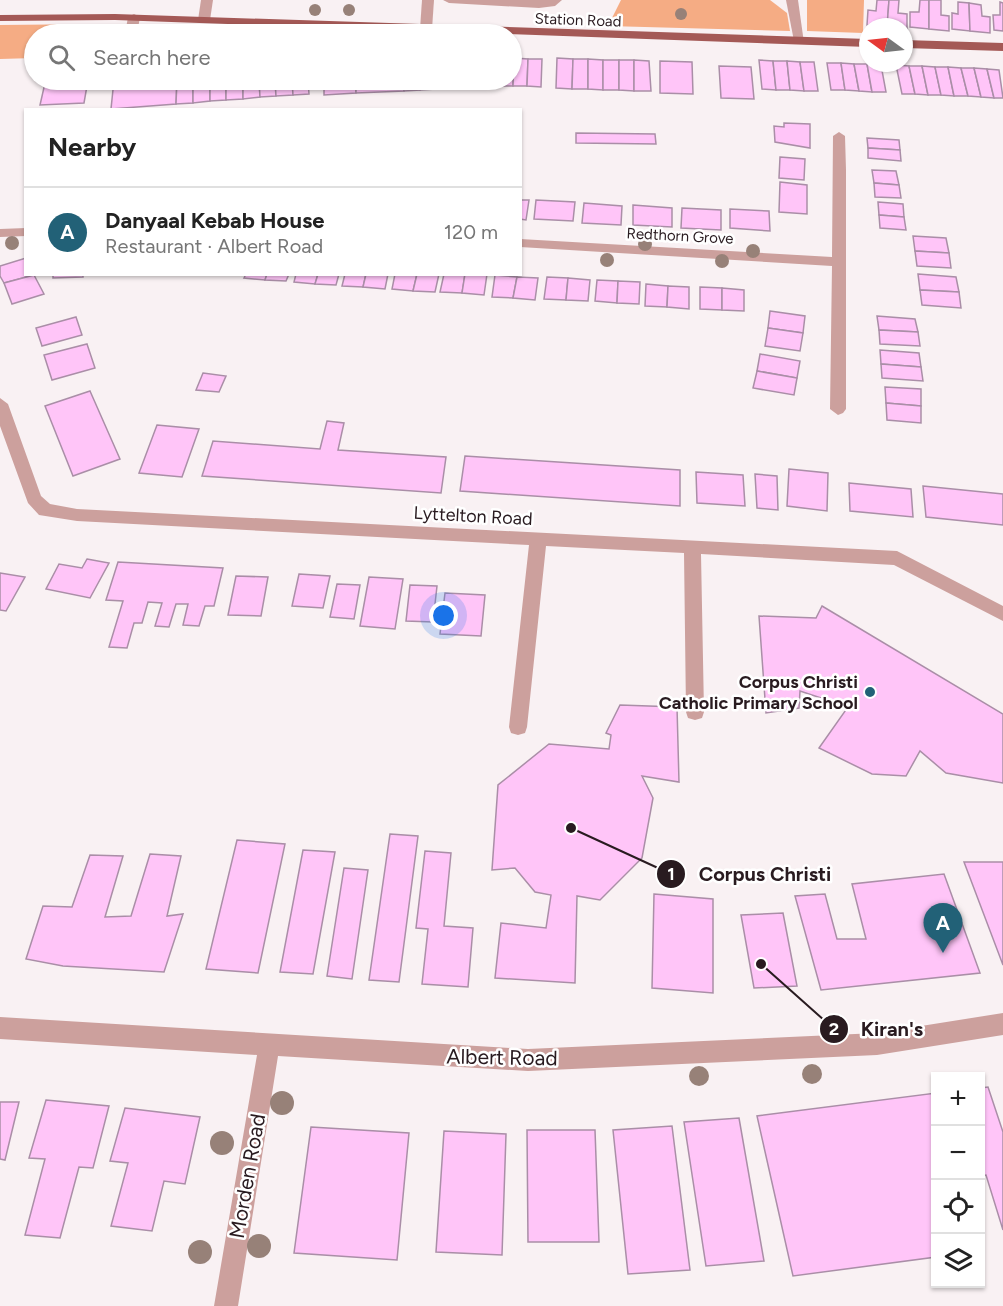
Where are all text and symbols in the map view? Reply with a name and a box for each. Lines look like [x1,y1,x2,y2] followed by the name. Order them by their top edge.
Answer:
[534,9,622,31] street label: Station Road
[859,18,913,72] north arrow
[24,24,522,90] search box
[45,41,78,74] icon: search
[93,44,211,71] text: Search here
[48,131,136,163] text: Nearby
[105,207,324,234] text: Danyaal Kebab House
[60,220,75,244] text: A
[444,220,498,244] text: 120 m
[626,224,734,248] street label: Redthorn Grove
[105,234,323,258] text: Restaurant · Albert Road
[413,502,533,530] street label: Lyttelton Road
[429,601,458,630] your location
[659,671,858,714] place label: Corpus Christi Catholic Primary School
[863,685,877,699] marker: Corpus Christi Catholic Primary School
[656,855,843,893] callout: Corpus Christi
[699,862,831,886] text: Corpus Christi
[667,863,675,885] text: 1
[924,904,962,953] pin: A
[819,1010,936,1048] callout: Kiran's
[861,1017,923,1041] text: Kiran's
[829,1018,839,1040] text: 2
[446,1044,558,1070] street label: Albert Road
[931,1072,985,1288] map controls
[931,1072,985,1126] button: +
[224,1112,270,1240] street label: Morden Road
[931,1126,985,1180] button: −
[931,1180,985,1234] button: locate
[931,1234,985,1288] button: layers

